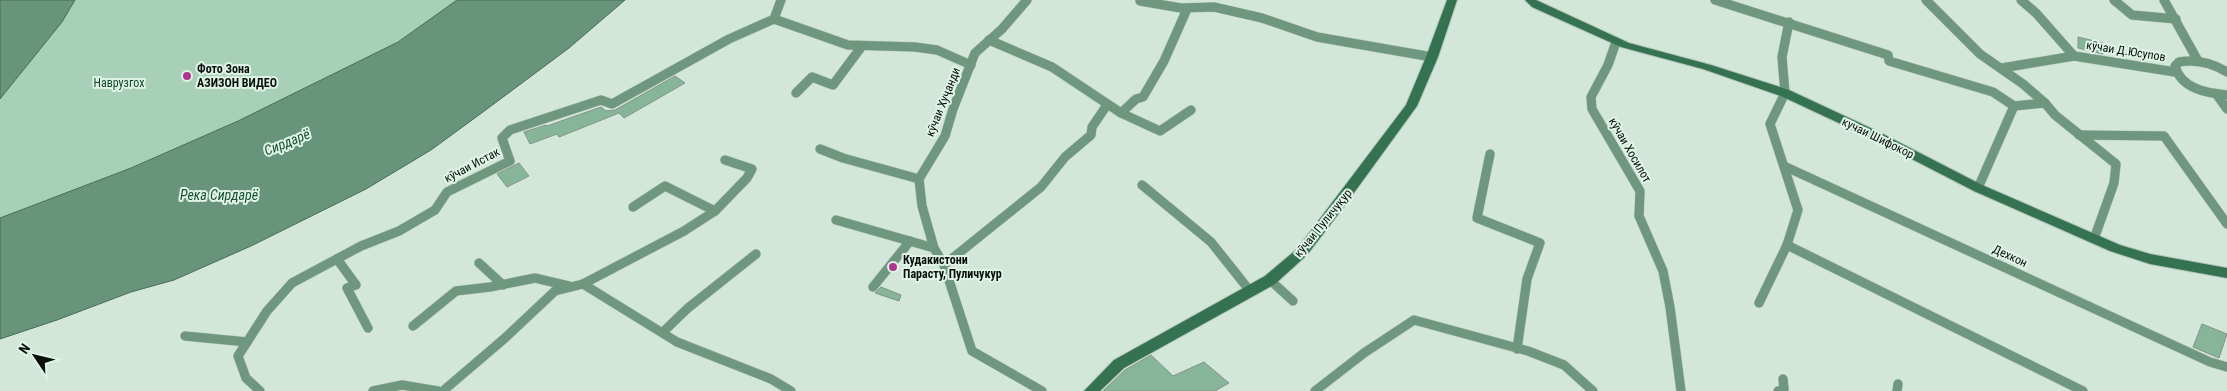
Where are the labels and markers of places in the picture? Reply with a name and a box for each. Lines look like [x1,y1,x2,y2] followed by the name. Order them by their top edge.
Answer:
[197,62,277,90] place label: Фото Зона АЗИЗОН ВИДЕО
[181,70,193,82] marker: Фото Зона АЗИЗОН ВИДЕО
[903,253,1002,281] place label: Кудакистони Парасту, Пуличукур
[887,261,899,273] marker: Кудакистони Парасту, Пуличукур

